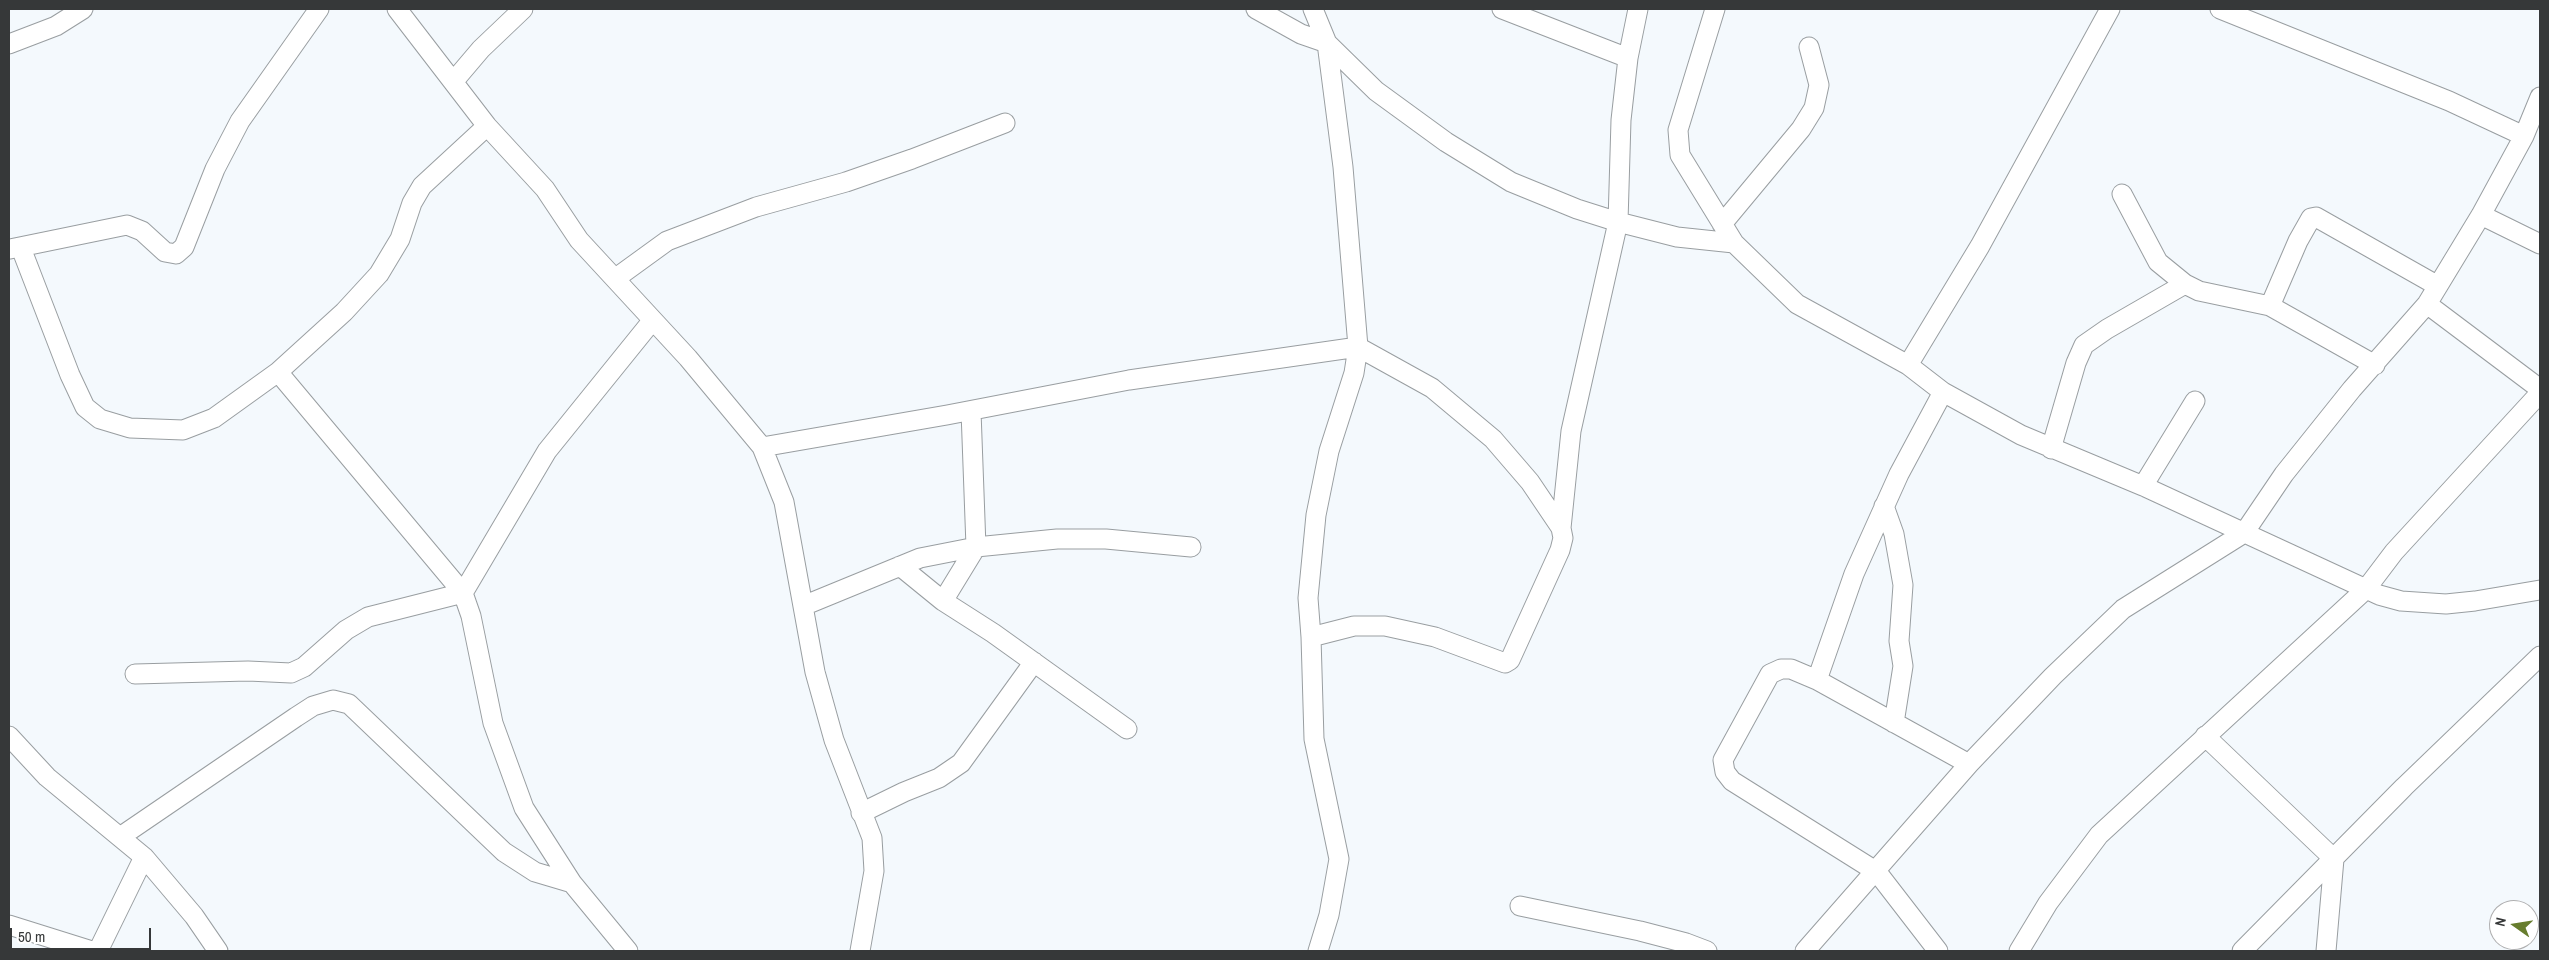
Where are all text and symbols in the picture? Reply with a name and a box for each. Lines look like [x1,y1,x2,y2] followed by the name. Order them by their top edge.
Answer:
[2489,900,2539,950] north arrow
[2491,916,2510,928] text: N
[12,918,154,950] scale bar
[18,926,45,947] text: 50 m

